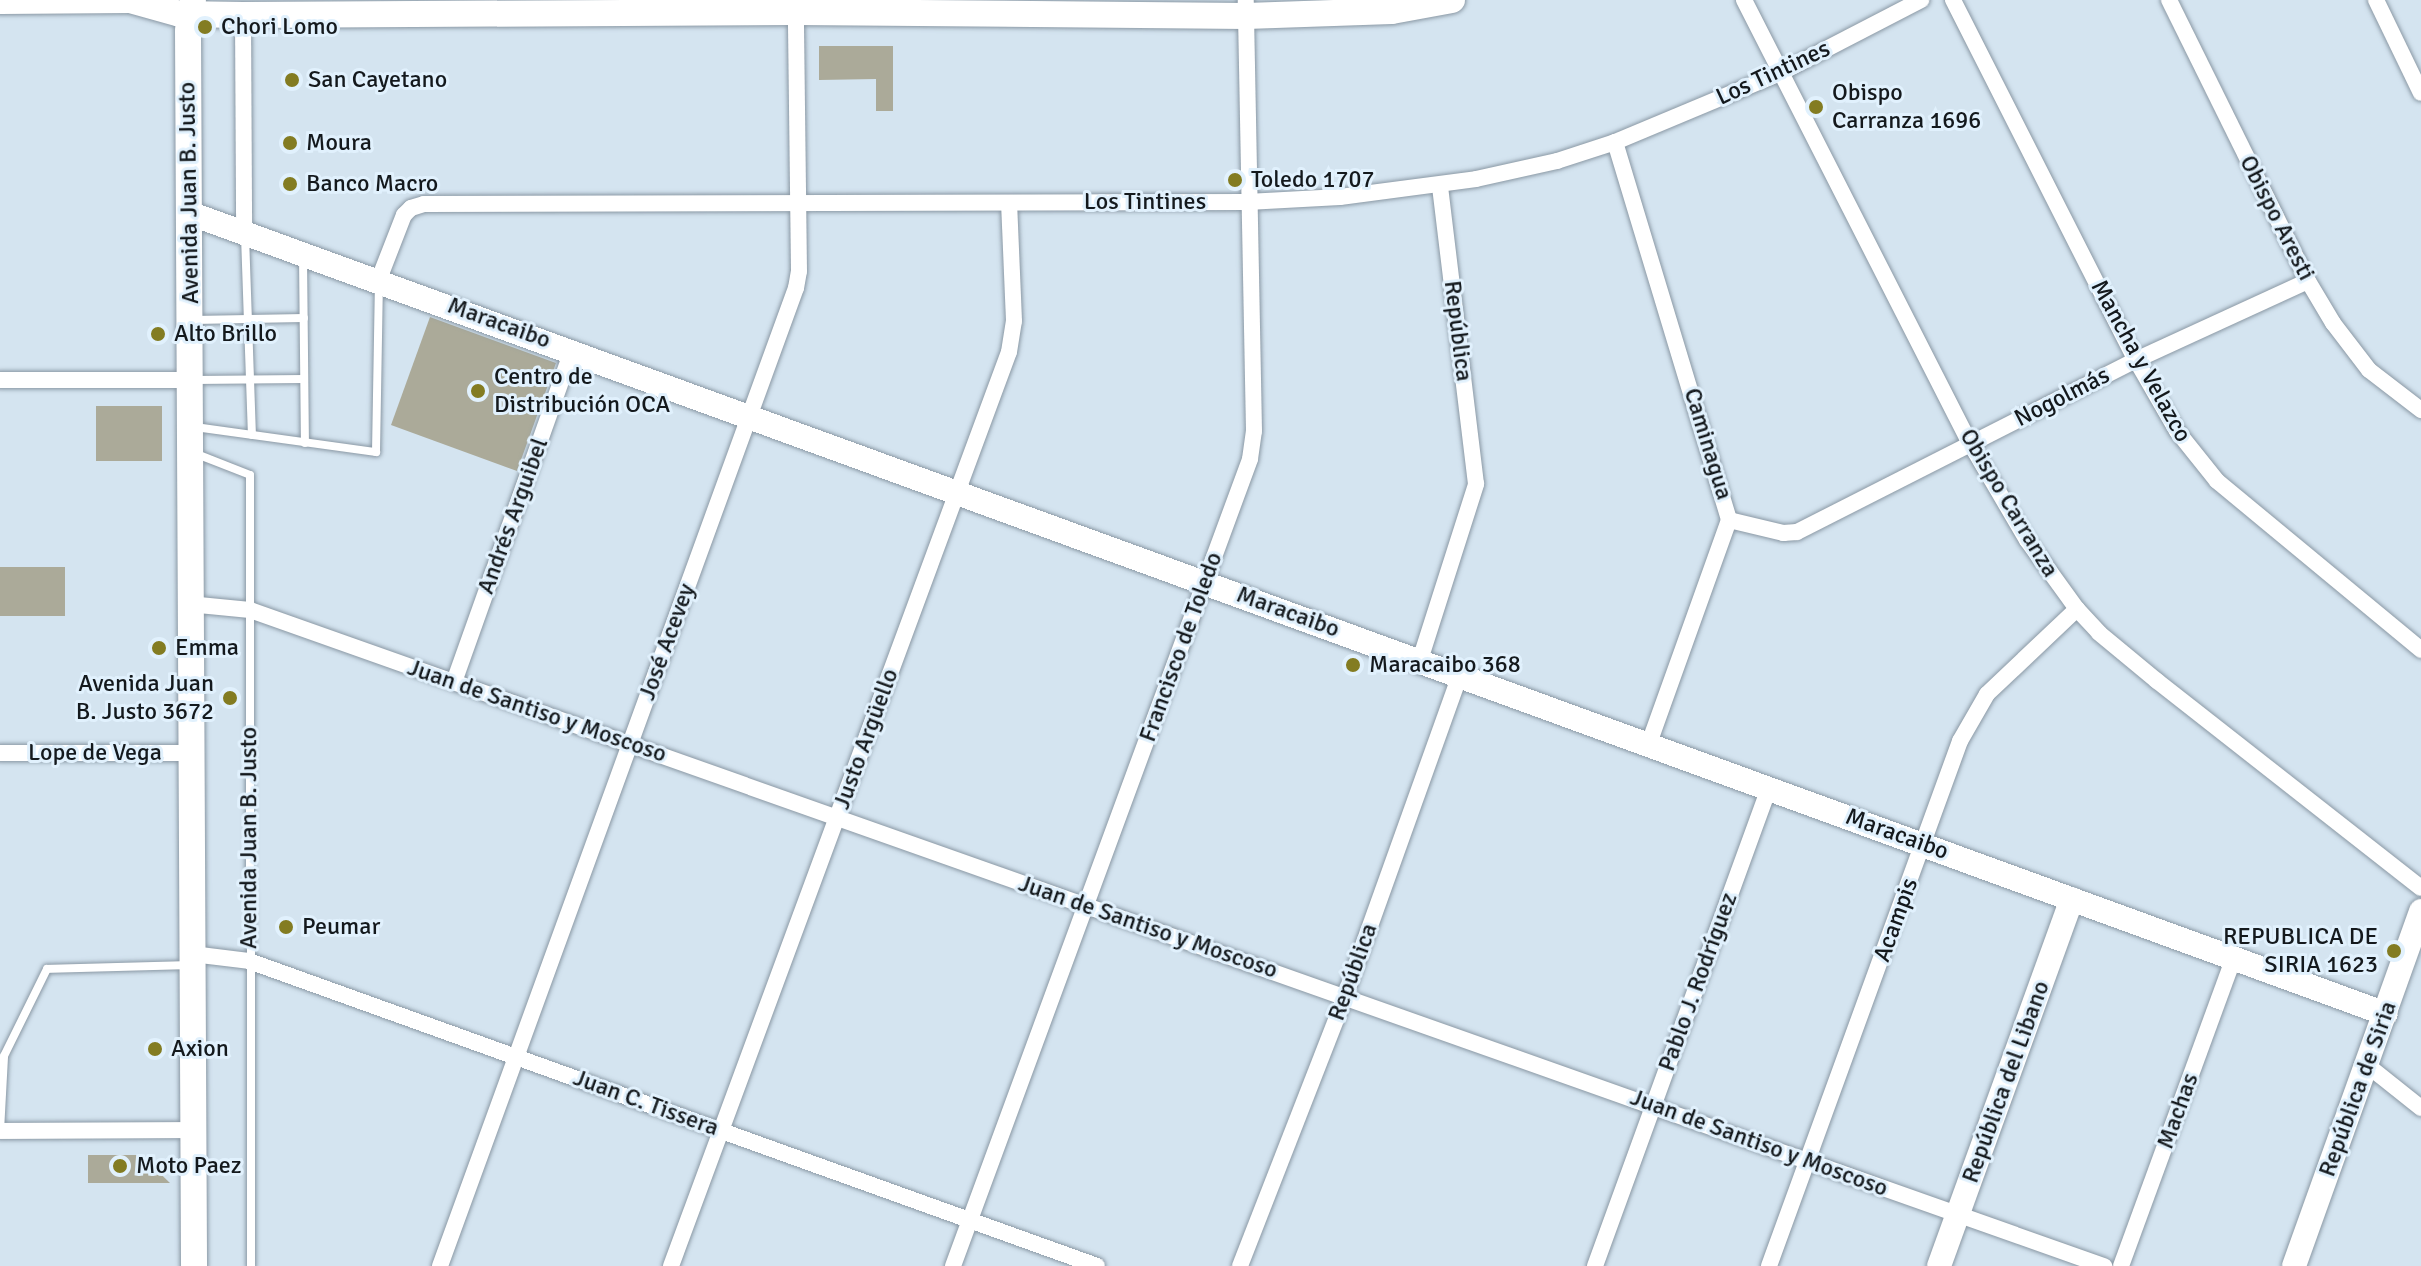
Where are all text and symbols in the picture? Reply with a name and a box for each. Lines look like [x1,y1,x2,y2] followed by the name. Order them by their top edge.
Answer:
[221,13,338,41] place label: Chori Lomo
[196,18,214,36] marker: Chori Lomo
[1712,34,1834,112] street label: Los Tintines
[308,66,447,94] place label: San Cayetano
[283,71,301,89] marker: San Cayetano
[1832,79,1981,135] place label: Obispo Carranza 1696
[173,82,205,304] street label: Avenida Juan B. Justo
[1807,98,1825,116] marker: Obispo Carranza 1696
[306,129,372,157] place label: Moura
[281,134,299,152] marker: Moura
[2233,151,2321,285] street label: Obispo Aresti
[1251,166,1374,194] place label: Toledo 1707
[306,170,438,198] place label: Banco Macro
[1226,171,1244,189] marker: Toledo 1707
[281,175,299,193] marker: Banco Macro
[1084,188,1206,216] street label: Los Tintines
[2085,275,2197,447] street label: Mancha y Velazco
[1438,279,1478,383] street label: República
[444,291,554,355] street label: Maracaibo
[174,320,277,348] place label: Alto Brillo
[149,325,167,343] marker: Alto Brillo
[2010,361,2114,433] street label: Nogolmás
[494,363,670,419] place label: Centro de Distribución OCA
[469,382,487,400] marker: Centro de Distribución OCA
[1677,385,1739,503] street label: Caminagua
[1953,424,2065,582] street label: Obispo Carranza
[471,434,555,598] street label: Andrés Arguibel
[1133,548,1229,746] street label: Francisco de Toledo
[633,580,701,704] street label: José Acevey
[1233,580,1343,644] street label: Maracaibo
[175,634,239,662] place label: Emma
[150,639,168,657] marker: Emma
[1369,651,1521,679] place label: Maracaibo 368
[404,653,670,769] street label: Juan de Santiso y Moscoso
[1344,656,1362,674] marker: Maracaibo 368
[827,665,905,813] street label: Justo Argüello
[76,670,214,726] place label: Avenida Juan B. Justo 3672
[221,689,239,707] marker: Avenida Juan B. Justo 3672
[235,727,263,949] street label: Avenida Juan B. Justo
[28,739,162,767] street label: Lope de Vega
[1842,802,1952,866] street label: Maracaibo
[1015,869,1281,985] street label: Juan de Santiso y Moscoso
[1868,874,1924,966] street label: Acampis
[1652,889,1744,1075] street label: Pablo J. Rodríguez
[302,913,380,941] place label: Peumar
[277,918,295,936] marker: Peumar
[1322,919,1384,1025] street label: República
[2223,923,2378,979] place label: REPUBLICA DE SIRIA 1623
[2385,942,2403,960] marker: REPUBLICA DE SIRIA 1623
[1956,977,2056,1187] street label: República del Libano
[2313,997,2403,1181] street label: República de Siria
[171,1035,229,1063] place label: Axion
[146,1040,164,1058] marker: Axion
[569,1063,723,1143] street label: Juan C. Tissera
[2151,1069,2205,1153] street label: Machas
[1626,1083,1892,1203] street label: Juan de Santiso y Moscoso
[136,1152,241,1180] place label: Moto Paez
[111,1157,129,1175] marker: Moto Paez

